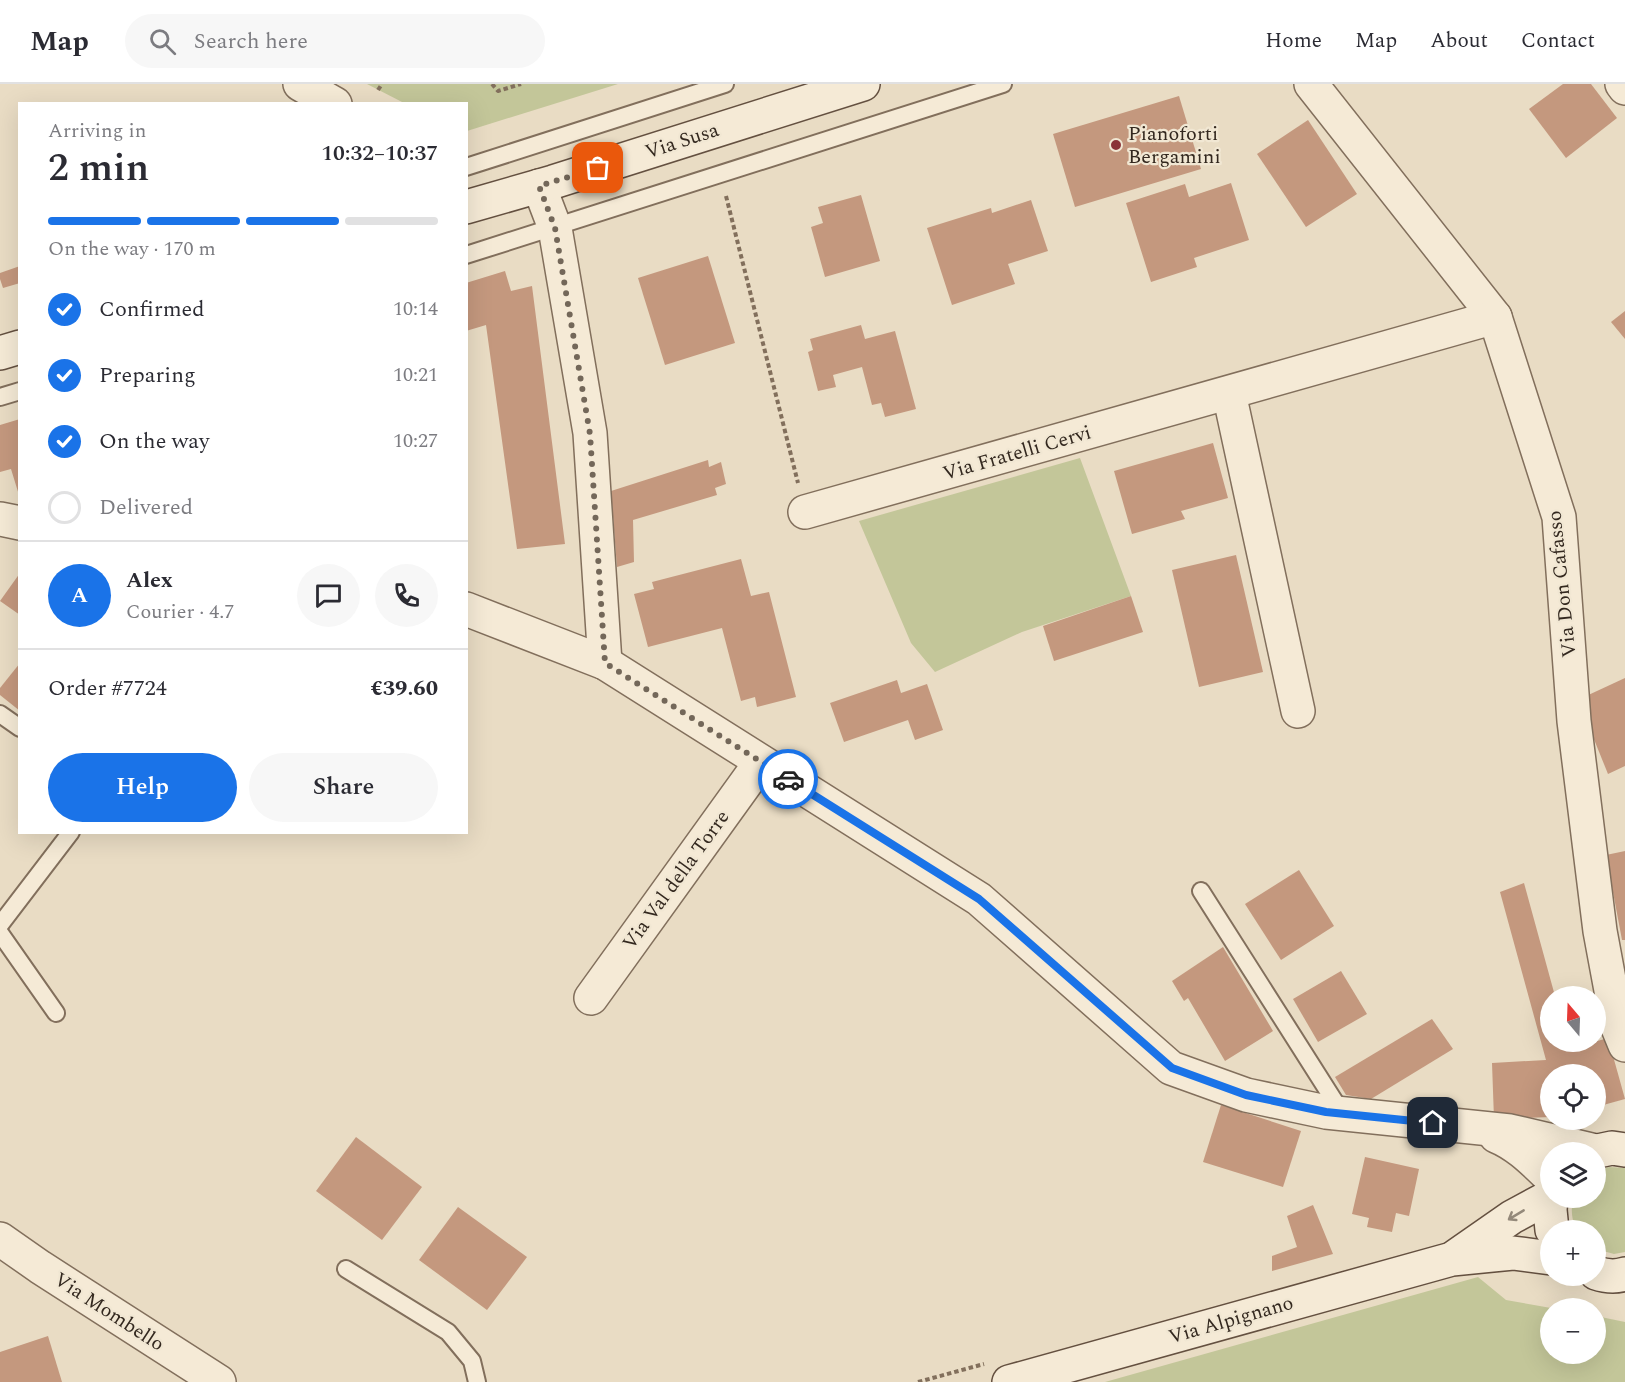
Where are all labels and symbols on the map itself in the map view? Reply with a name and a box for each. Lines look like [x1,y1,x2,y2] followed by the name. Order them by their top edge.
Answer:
[641,115,723,167] street label: Via Susa
[1128,119,1221,172] place label: Pianoforti Bergamini
[1109,138,1123,152] marker: Pianoforti Bergamini
[572,142,623,193] pin
[939,417,1095,489] street label: Via Fratelli Cervi
[1539,509,1585,659] street label: Via Don Cafasso
[758,749,818,809] courier
[615,804,737,956] street label: Via Val della Torre
[1540,986,1606,1052] north arrow
[1407,1097,1458,1148] pin
[1508,1210,1525,1222] one-way arrow
[48,1265,170,1359] street label: Via Mombello
[1165,1288,1297,1352] street label: Via Alpignano

